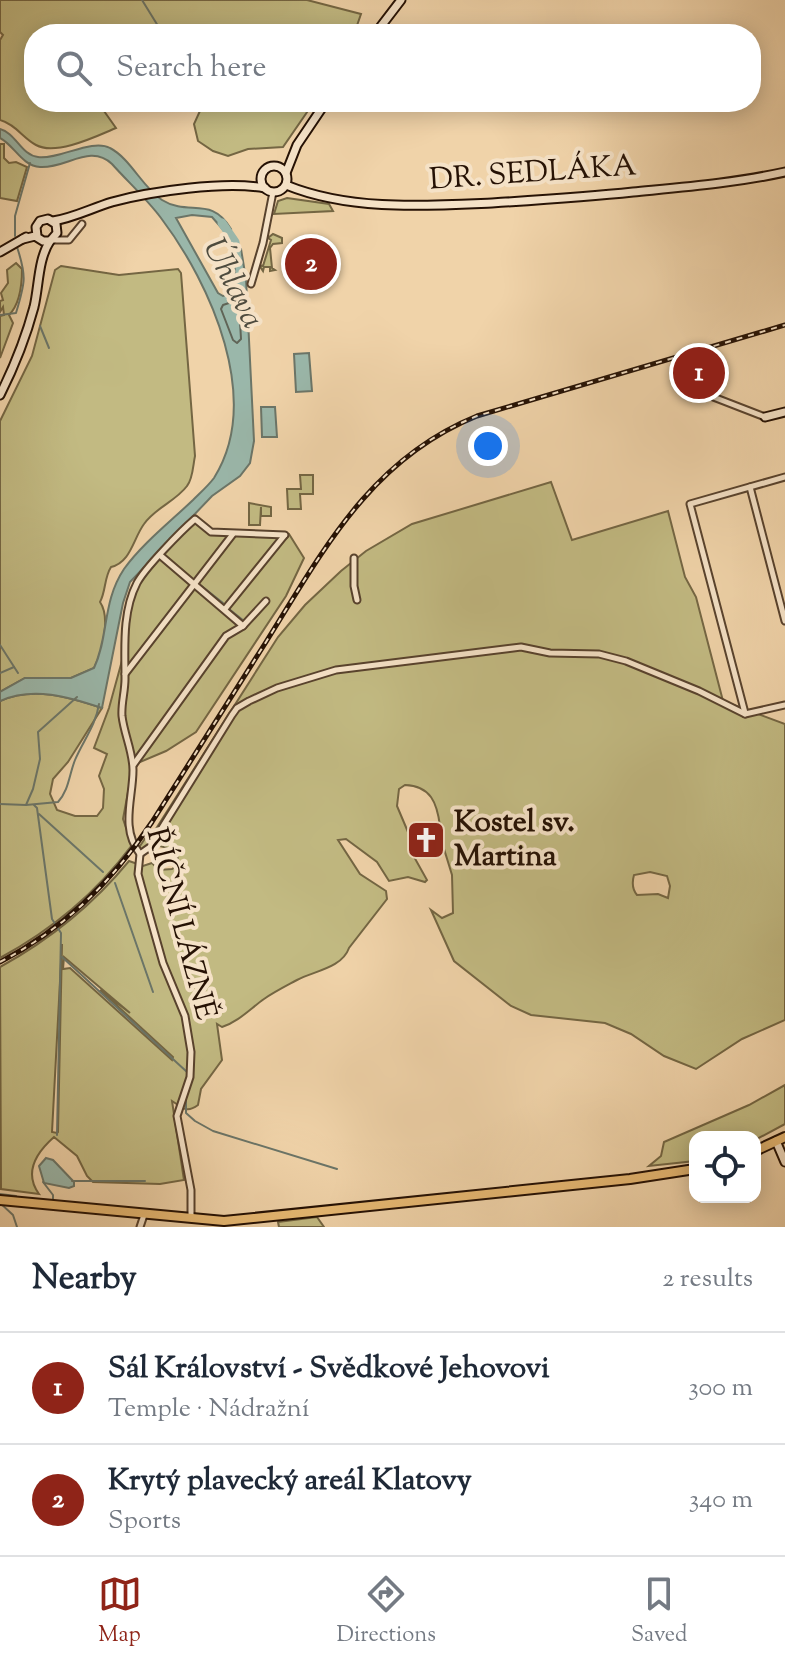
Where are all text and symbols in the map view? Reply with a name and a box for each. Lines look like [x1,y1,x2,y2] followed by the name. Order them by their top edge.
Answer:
[24,24,761,112] search box
[52,46,96,90] icon: search
[116,47,266,90] text: Search here
[428,145,638,203] street label: DR. SEDLÁKA
[190,231,274,337] water label: Úhlava
[285,234,337,294] pin: 2
[673,343,725,403] pin: 1
[468,426,508,466] your location
[454,802,575,879] place label: Kostel sv. Martina
[405,819,447,861] church icon: Kostel sv. Martina
[134,823,226,1025] street label: ŘÍČNÍ LÁZNĚ
[689,1131,761,1203] map controls
[689,1131,761,1203] button: locate
[32,1255,137,1304] text: Nearby
[662,1261,753,1298] text: 2 results
[108,1348,550,1391] text: Sál Království - Svědkové Jehovovi
[54,1370,62,1407] text: 1
[688,1370,753,1407] text: 300 m
[108,1391,309,1428] text: Temple · Nádražní
[108,1460,472,1503] text: Krytý plavecký areál Klatovy
[52,1482,64,1519] text: 2
[689,1482,753,1519] text: 340 m
[108,1503,181,1540] text: Sports
[98,1572,142,1652] tab: Map
[337,1572,436,1652] tab: Directions
[631,1572,687,1652] tab: Saved

